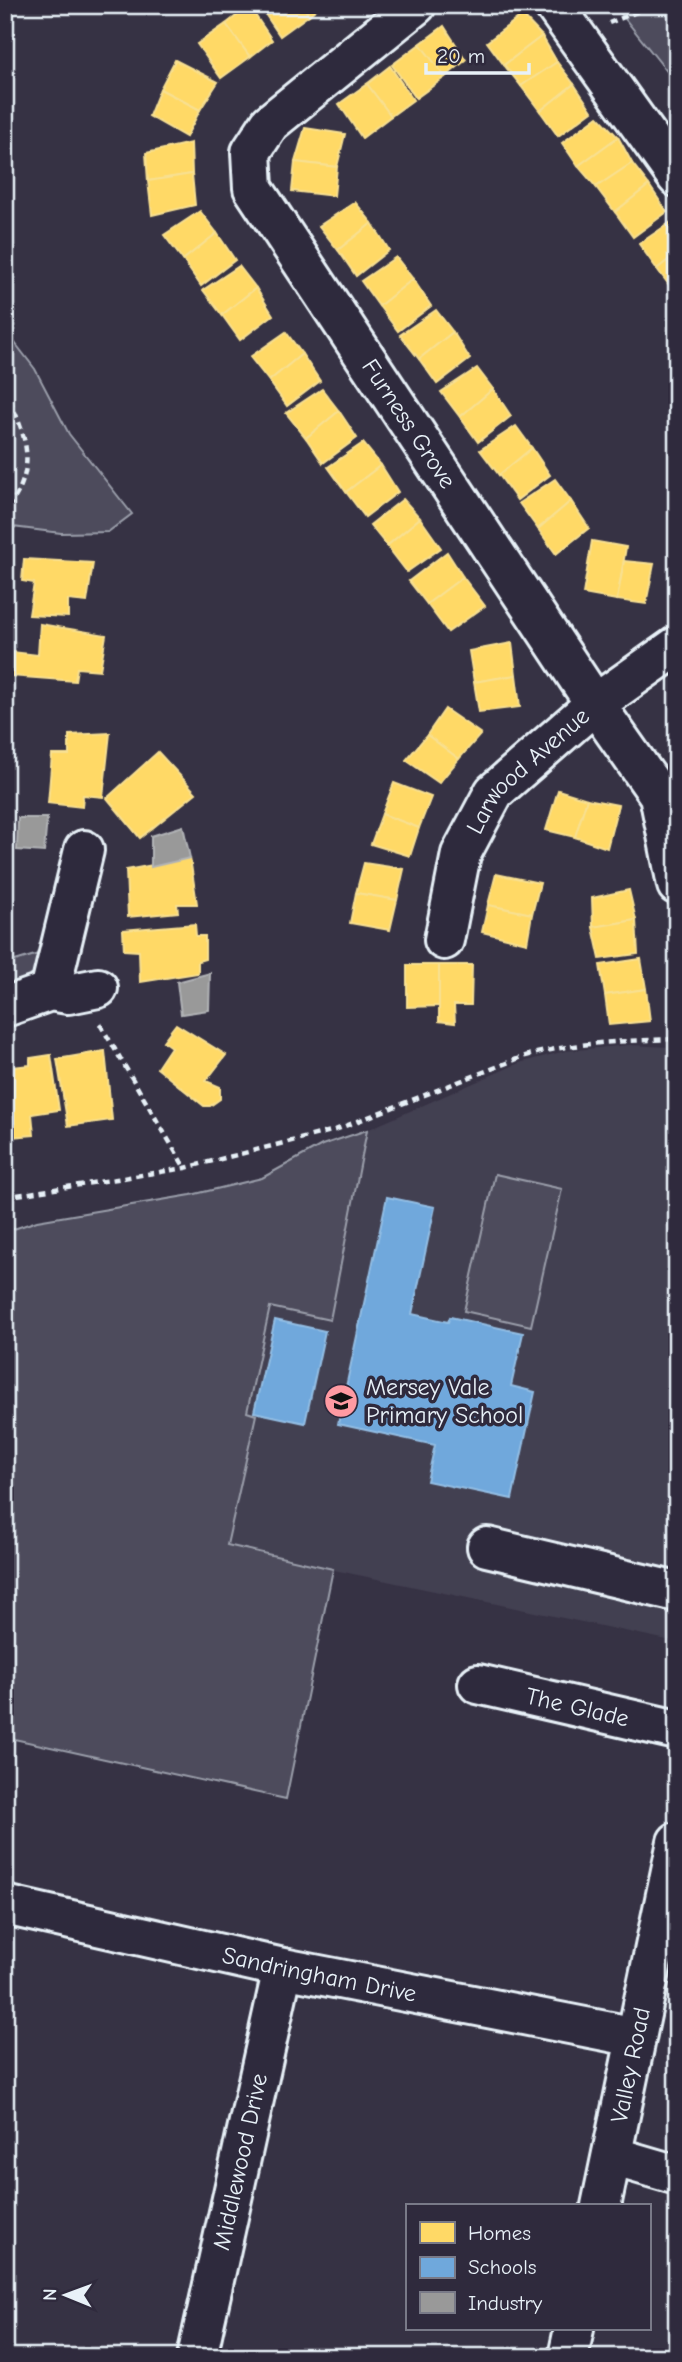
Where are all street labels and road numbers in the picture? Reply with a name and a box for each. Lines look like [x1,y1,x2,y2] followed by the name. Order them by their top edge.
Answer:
[356,354,462,493] street label: Furness Grove
[460,702,595,839] street label: Larwood Avenue
[523,1681,632,1732] street label: The Glade
[220,1941,419,2008] street label: Sandringham Drive
[605,2005,656,2125] street label: Valley Road
[207,2071,273,2253] street label: Middlewood Drive

